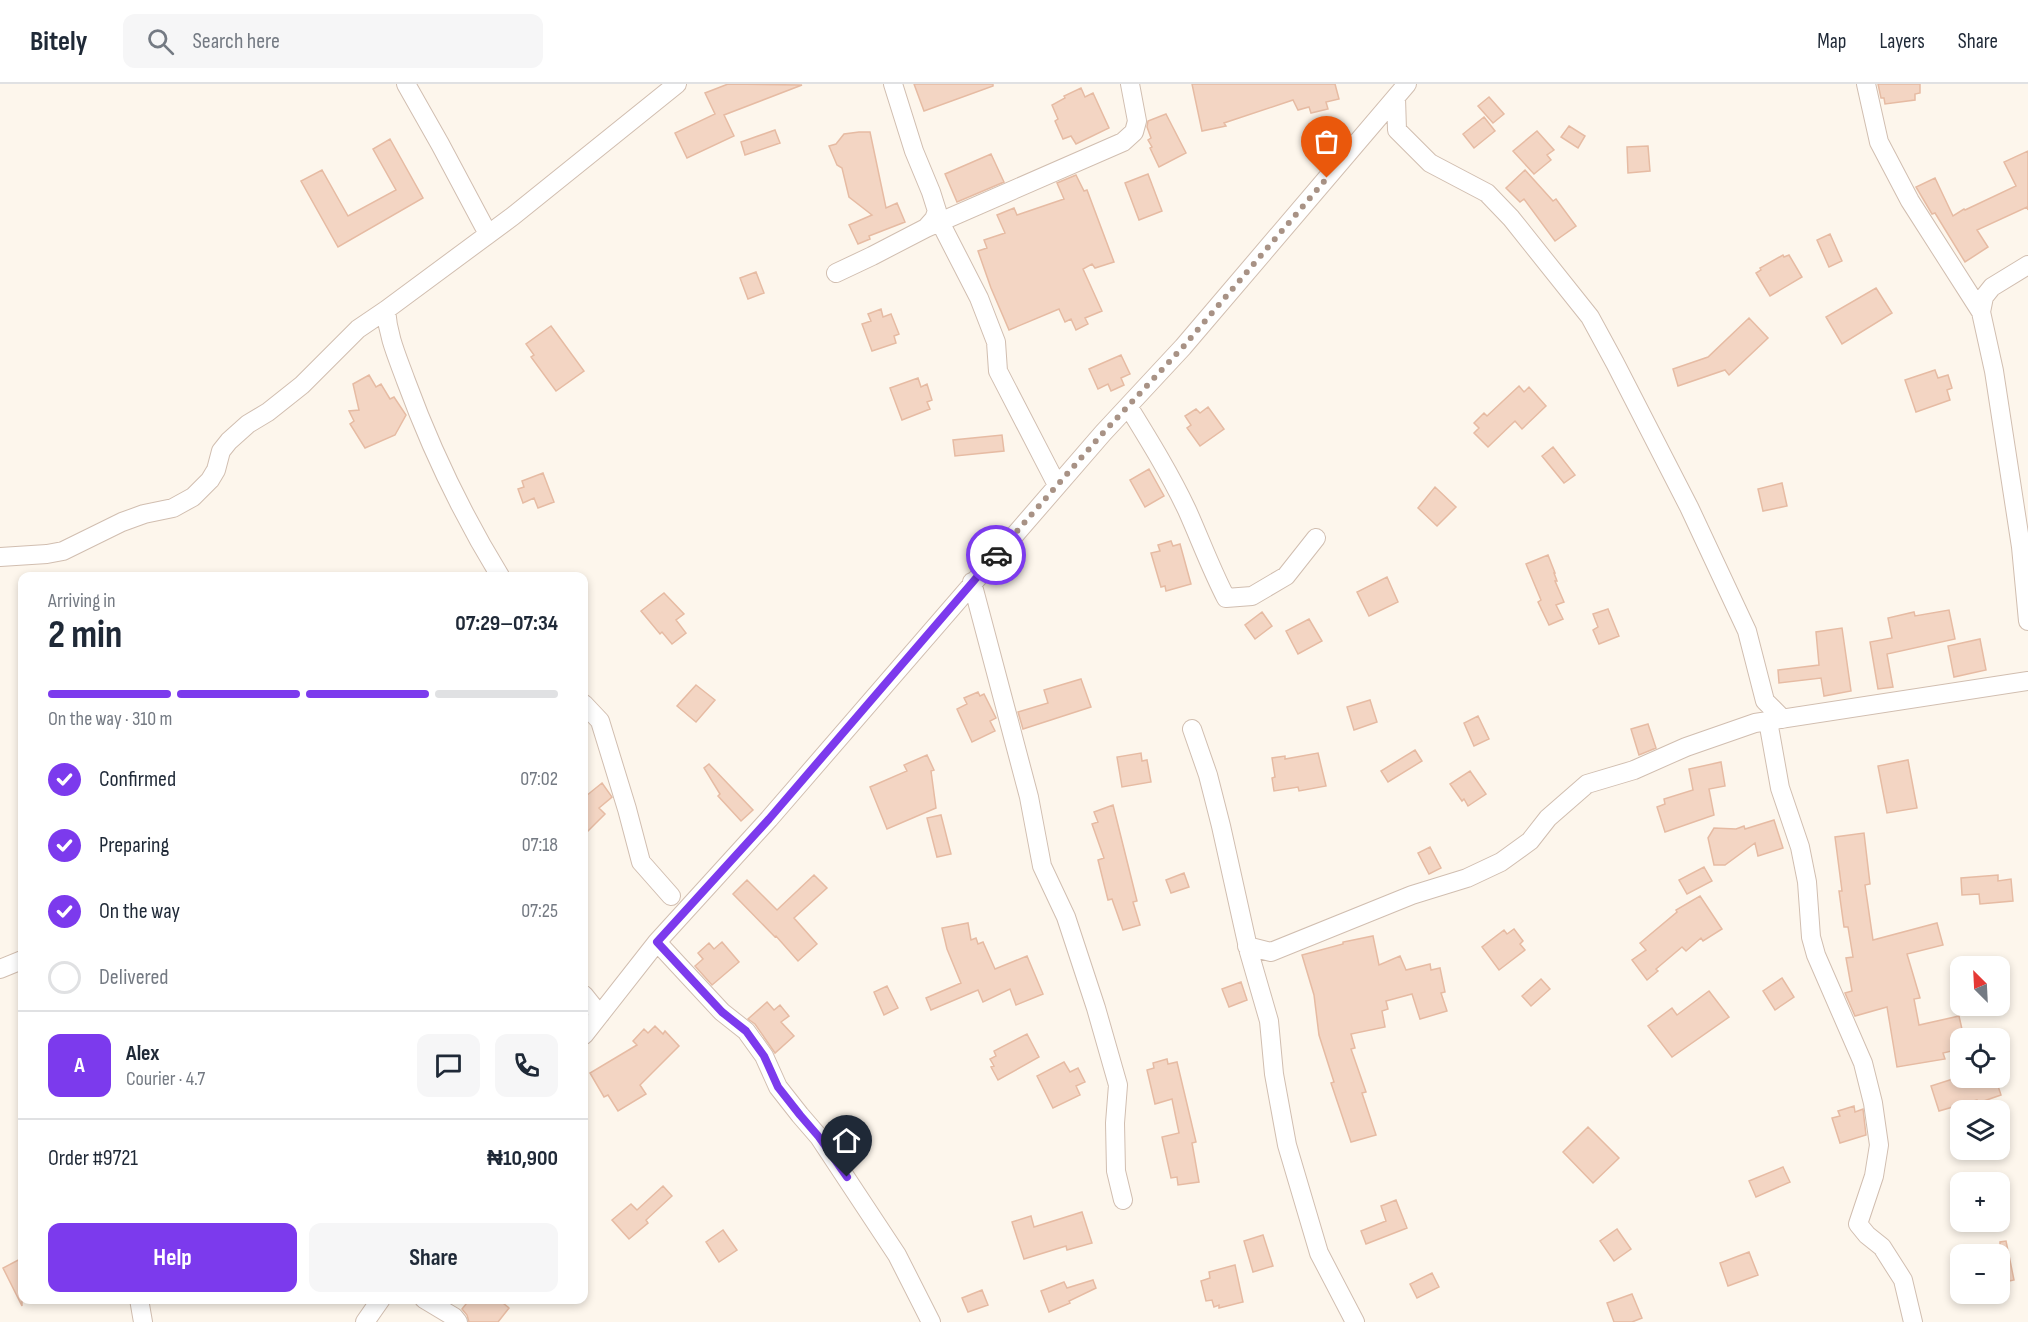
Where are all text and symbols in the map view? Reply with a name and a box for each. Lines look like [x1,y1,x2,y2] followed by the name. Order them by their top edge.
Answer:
[123,14,543,68] search box
[30,25,87,58] text: Bitely
[144,25,177,58] icon: search
[192,28,280,55] text: Search here
[1817,29,1846,54] text: Map
[1879,29,1925,54] text: Layers
[1958,29,1998,54] text: Share
[1301,116,1352,178] pin
[1310,125,1343,158] icon: bag
[966,525,1026,585] courier
[980,539,1013,572] icon: car
[48,589,116,613] text: Arriving in
[455,610,558,637] text: 07:29–07:34
[48,612,122,659] text: 2 min
[48,707,172,731] text: On the way · 310 m
[48,763,81,796] icon: check
[99,766,176,793] text: Confirmed
[520,767,558,791] text: 07:02
[48,829,81,862] icon: check
[99,832,169,859] text: Preparing
[522,833,558,857] text: 07:18
[48,895,81,928] icon: check
[99,898,180,925] text: On the way
[521,899,558,923] text: 07:25
[1950,956,2010,1016] north arrow
[1950,956,2010,1304] map controls
[99,964,168,991] text: Delivered
[1950,1028,2010,1088] button: locate
[417,1034,480,1097] button: chat
[495,1034,558,1097] button: phone
[126,1040,159,1067] text: Alex
[74,1052,85,1079] text: A
[126,1067,205,1091] text: Courier · 4.7
[1950,1100,2010,1160] button: layers
[821,1115,872,1177] pin
[830,1124,863,1157] icon: home
[48,1145,138,1172] text: Order #9721
[487,1145,558,1172] text: ₦10,900
[1950,1172,2010,1232] button: +
[48,1223,297,1292] button: Help
[309,1223,558,1292] button: Share
[1950,1244,2010,1304] button: −

